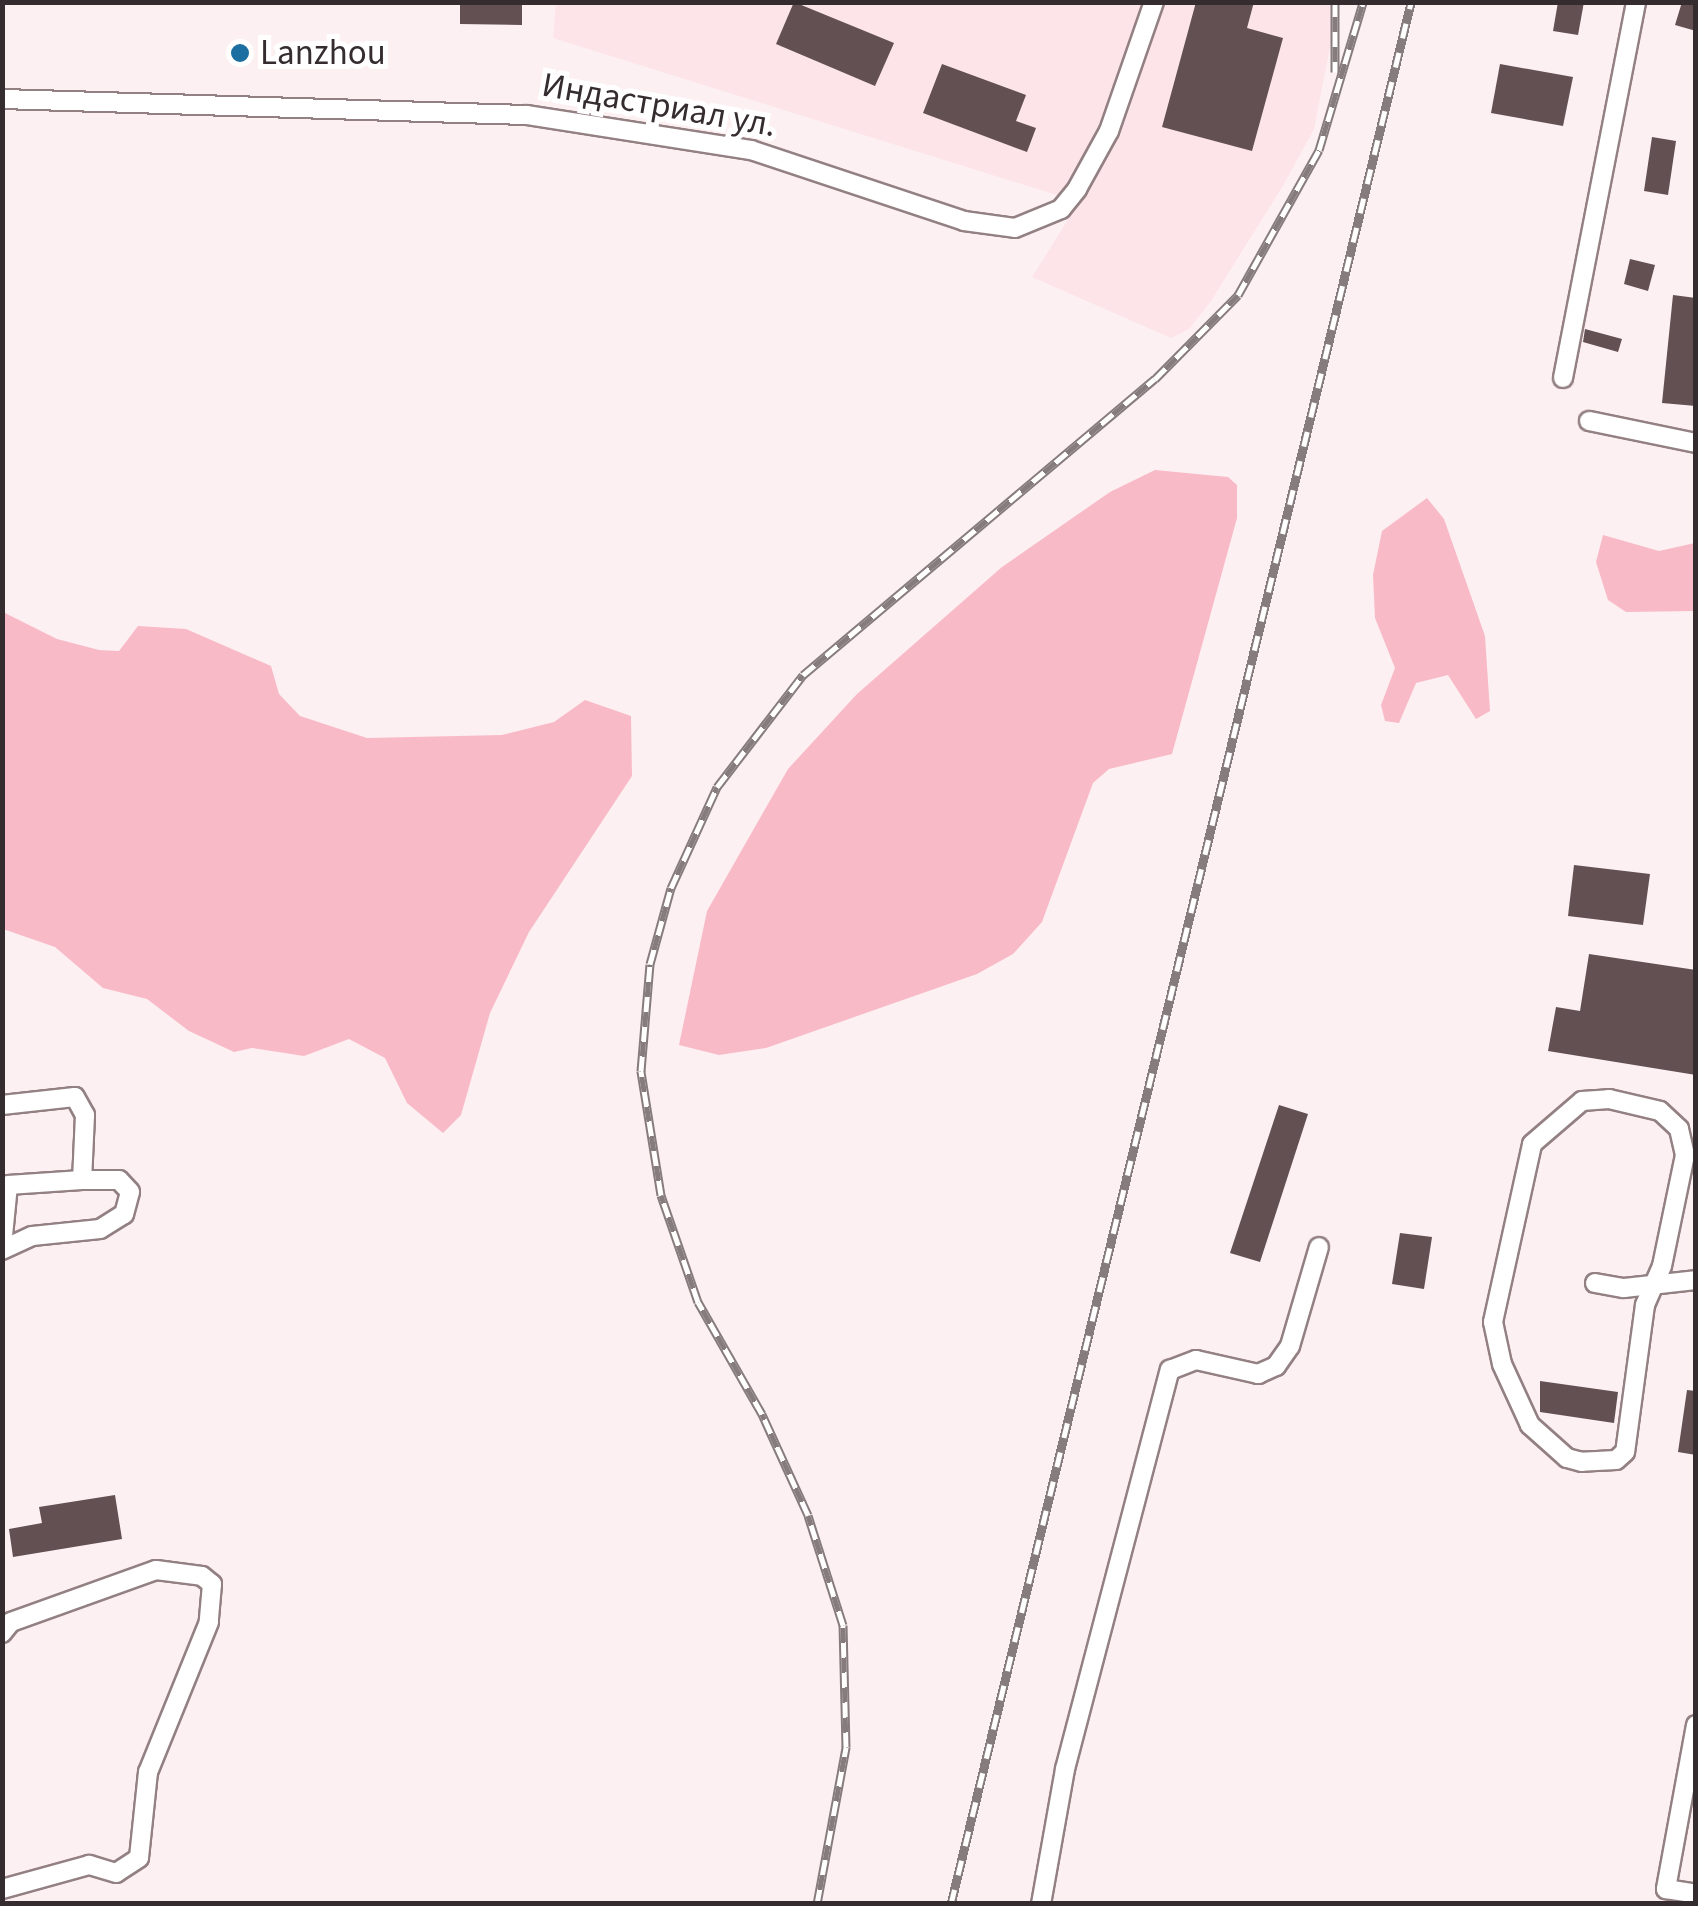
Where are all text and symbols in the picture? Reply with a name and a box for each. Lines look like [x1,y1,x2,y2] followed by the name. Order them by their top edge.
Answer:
[260,32,386,74] place label: Lanzhou
[229,42,251,64] marker: Lanzhou
[539,64,779,146] street label: Индастриал ул.

